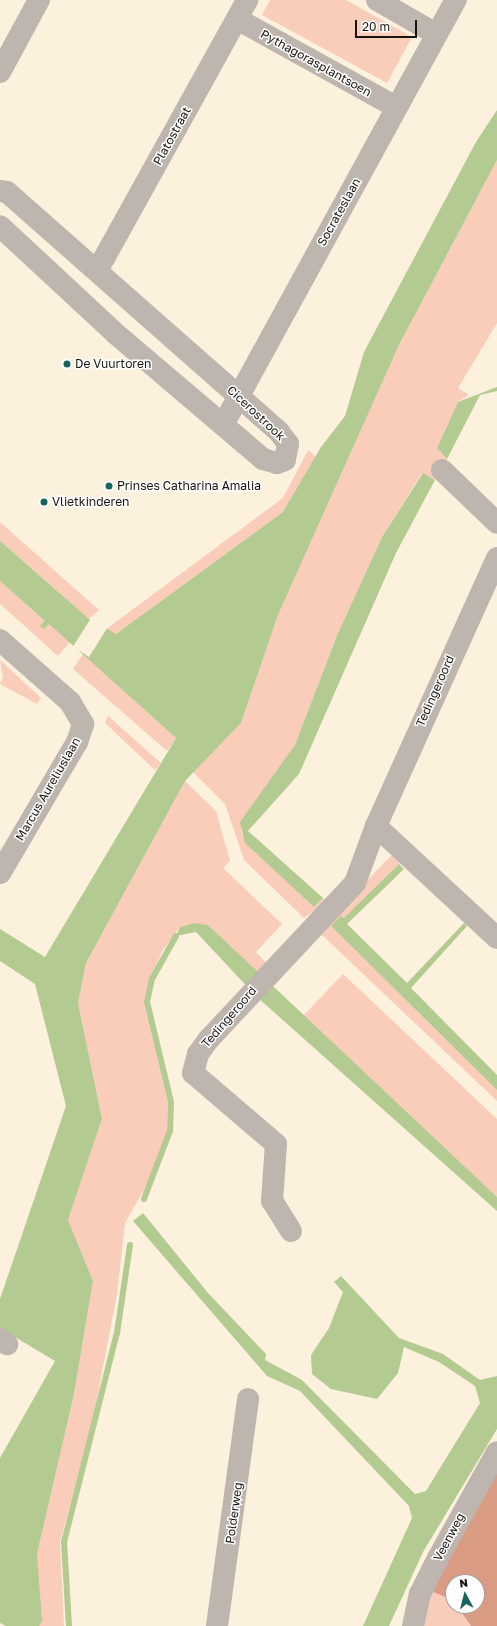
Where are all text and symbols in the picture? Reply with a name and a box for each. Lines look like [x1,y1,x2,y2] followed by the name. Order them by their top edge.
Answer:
[357,12,419,38] scale bar
[362,19,390,34] text: 20 m
[258,27,374,99] street label: Pythagorasplantsoen
[150,104,194,168] street label: Platostraat
[314,175,364,249] street label: Socrateslaan
[75,357,151,371] place label: De Vuurtoren
[62,359,72,369] marker: De Vuurtoren
[224,383,288,443] street label: Cicerostrook
[117,479,261,493] place label: Prinses Catharina Amalia
[104,481,114,491] marker: Prinses Catharina Amalia
[52,495,129,509] place label: Vlietkinderen
[39,497,49,507] marker: Vlietkinderen
[413,653,457,729] street label: Tedingeroord
[13,735,83,843] street label: Marcus Aureliuslaan
[198,983,260,1051] street label: Tedingeroord
[223,1481,245,1545] street label: Polderweg
[430,1510,468,1564] street label: Veenweg
[445,1574,485,1614] north arrow
[459,1576,469,1590] text: N

